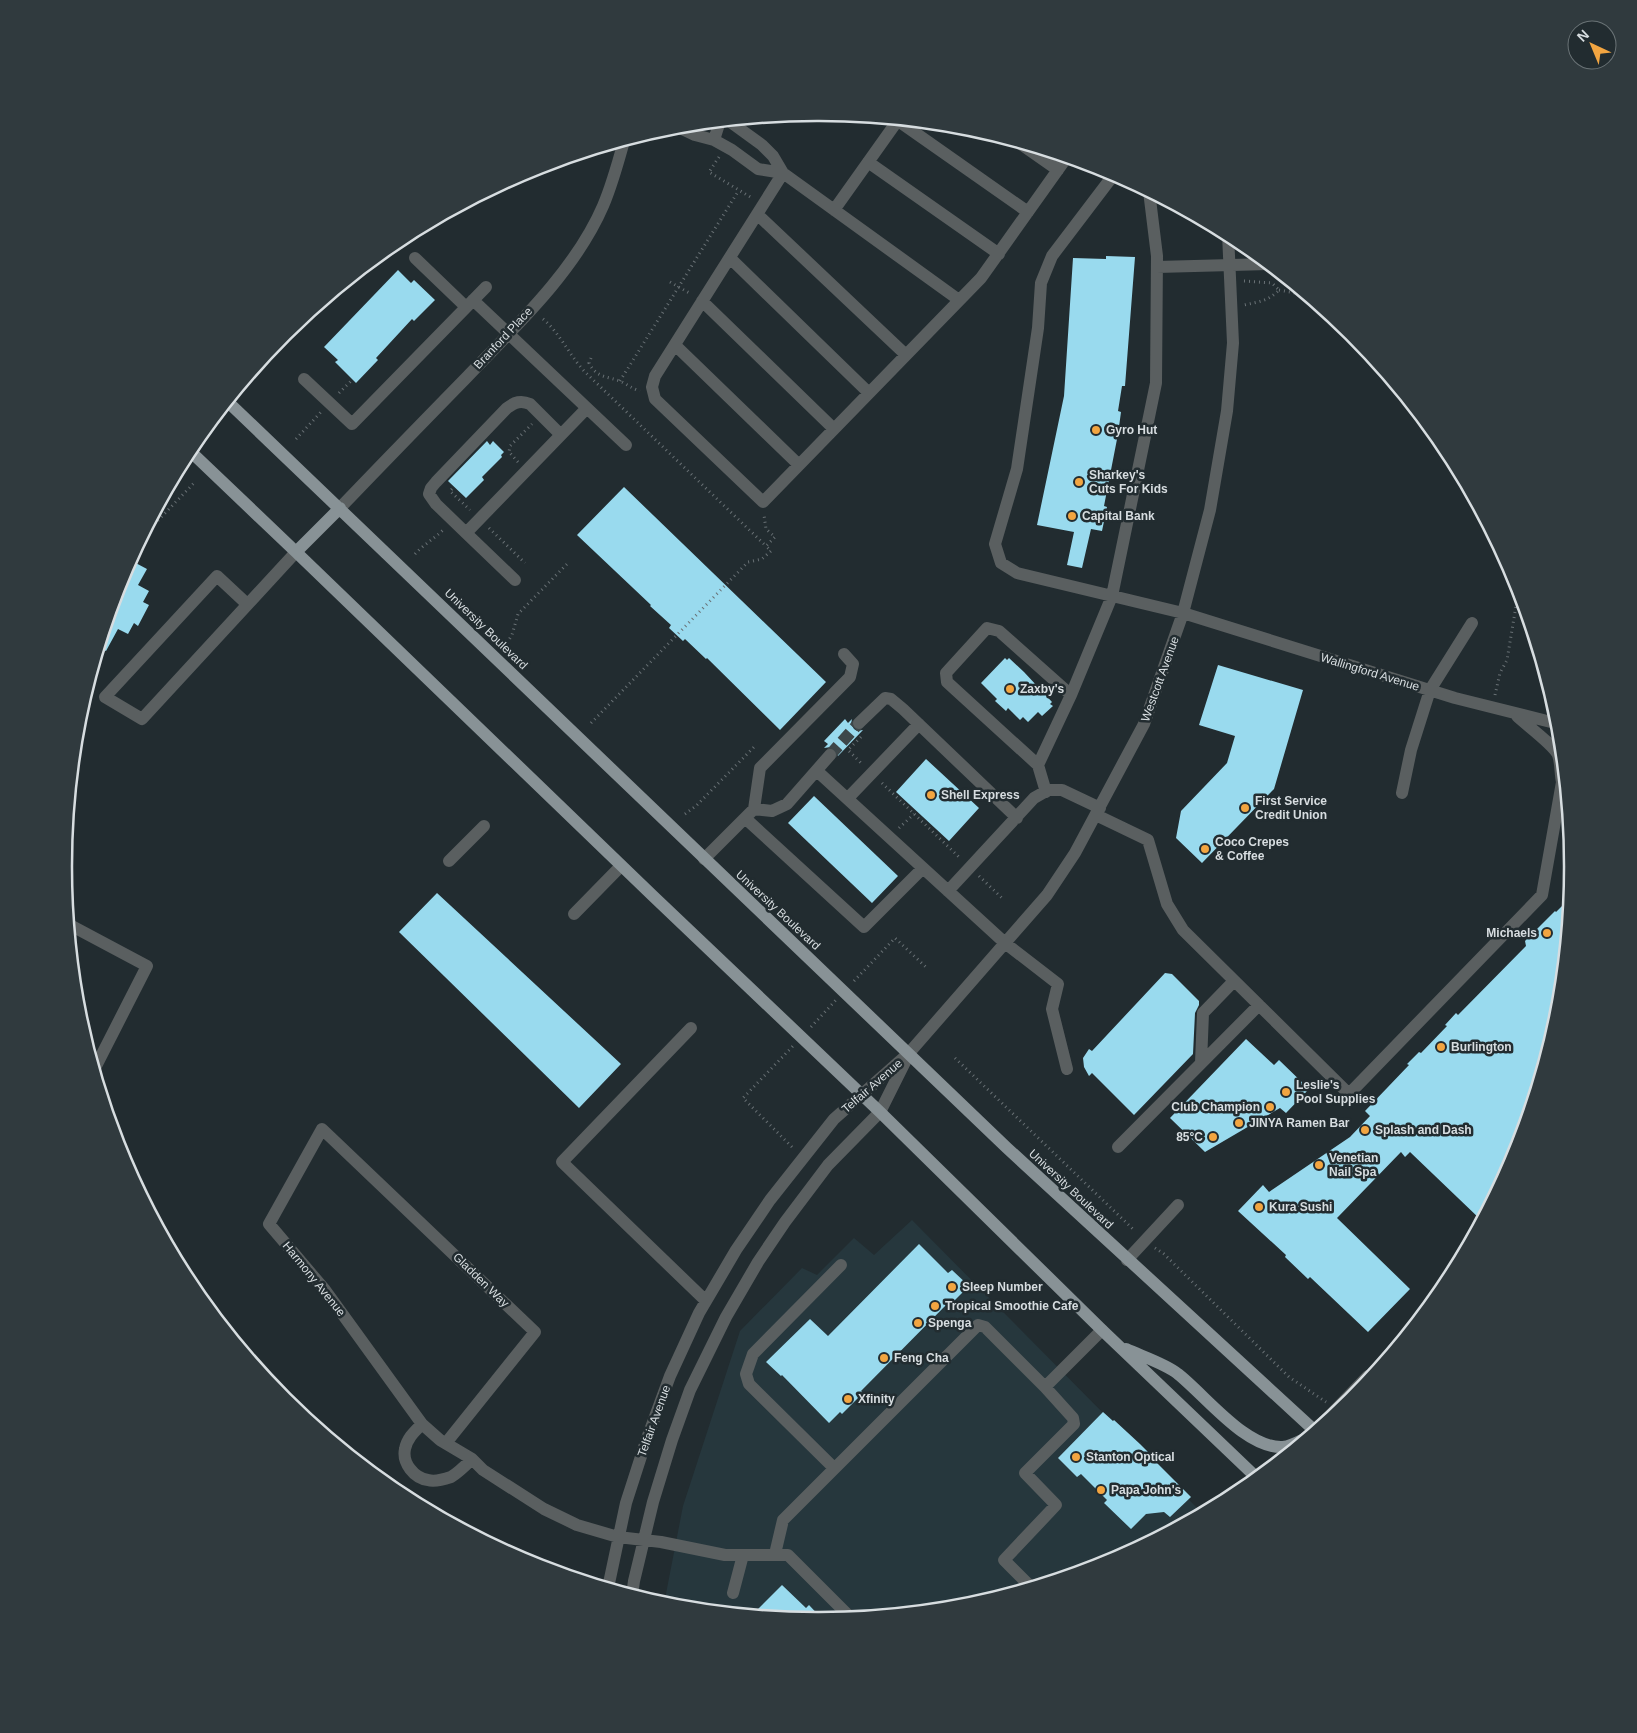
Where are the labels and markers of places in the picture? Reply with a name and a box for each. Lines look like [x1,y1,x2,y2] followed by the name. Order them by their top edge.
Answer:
[1106,423,1157,437] place label: Gyro Hut
[1090,424,1102,436] marker: Gyro Hut
[1089,468,1168,496] place label: Sharkey's Cuts For Kids
[1073,476,1085,488] marker: Sharkey's Cuts For Kids
[1082,509,1155,523] place label: Capital Bank
[1066,510,1078,522] marker: Capital Bank
[1020,682,1065,696] place label: Zaxby's
[1004,683,1016,695] marker: Zaxby's
[941,788,1020,802] place label: Shell Express
[925,789,937,801] marker: Shell Express
[1255,794,1327,822] place label: First Service Credit Union
[1239,802,1251,814] marker: First Service Credit Union
[1215,835,1289,863] place label: Coco Crepes & Coffee
[1199,843,1211,855] marker: Coco Crepes & Coffee
[1486,926,1537,940] place label: Michaels
[1541,927,1553,939] marker: Michaels
[1451,1040,1512,1054] place label: Burlington
[1435,1041,1447,1053] marker: Burlington
[1296,1078,1376,1106] place label: Leslie's Pool Supplies
[1280,1086,1292,1098] marker: Leslie's Pool Supplies
[1171,1100,1260,1114] place label: Club Champion
[1264,1101,1276,1113] marker: Club Champion
[1249,1116,1350,1130] place label: JINYA Ramen Bar
[1233,1117,1245,1129] marker: JINYA Ramen Bar
[1375,1123,1472,1137] place label: Splash and Dash
[1359,1124,1371,1136] marker: Splash and Dash
[1176,1130,1203,1144] place label: 85°C
[1207,1131,1219,1143] marker: 85°C
[1329,1151,1378,1179] place label: Venetian Nail Spa
[1313,1159,1325,1171] marker: Venetian Nail Spa
[1269,1200,1332,1214] place label: Kura Sushi
[1253,1201,1265,1213] marker: Kura Sushi
[962,1280,1043,1294] place label: Sleep Number
[946,1281,958,1293] marker: Sleep Number
[945,1299,1079,1313] place label: Tropical Smoothie Cafe
[929,1300,941,1312] marker: Tropical Smoothie Cafe
[928,1316,972,1330] place label: Spenga
[912,1317,924,1329] marker: Spenga
[894,1351,949,1365] place label: Feng Cha
[878,1352,890,1364] marker: Feng Cha
[858,1392,895,1406] place label: Xfinity
[842,1393,854,1405] marker: Xfinity
[1086,1450,1175,1464] place label: Stanton Optical
[1070,1451,1082,1463] marker: Stanton Optical
[1111,1483,1182,1497] place label: Papa John's
[1095,1484,1107,1496] marker: Papa John's

